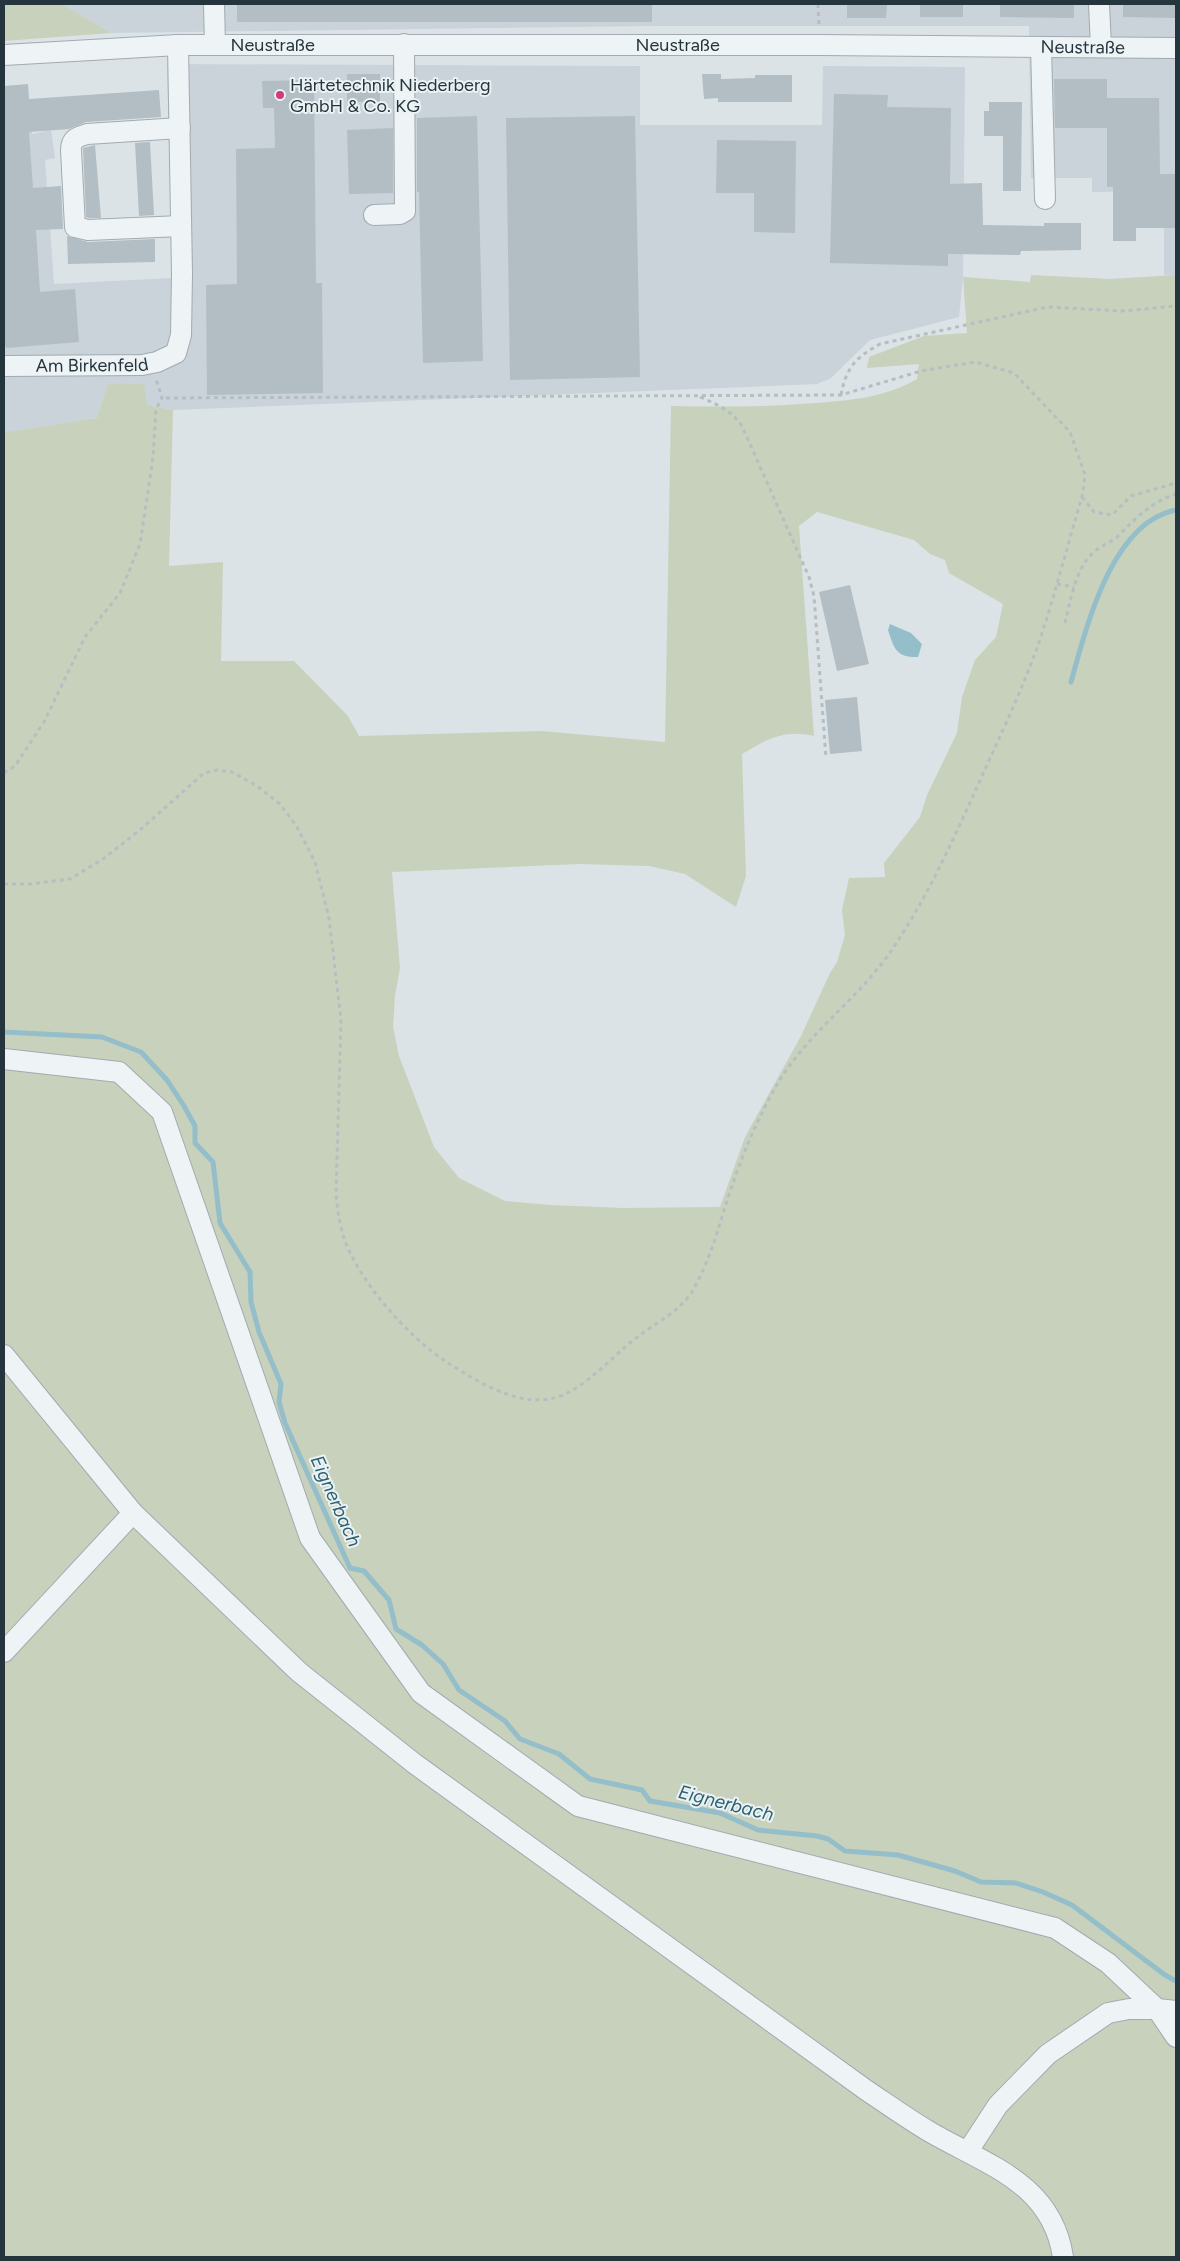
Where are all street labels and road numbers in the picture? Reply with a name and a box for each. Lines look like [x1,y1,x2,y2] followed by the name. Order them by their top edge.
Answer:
[231,34,315,56] street label: Neustraße
[636,34,720,56] street label: Neustraße
[1040,36,1125,59] street label: Neustraße
[36,353,150,377] street label: Am Birkenfeld

